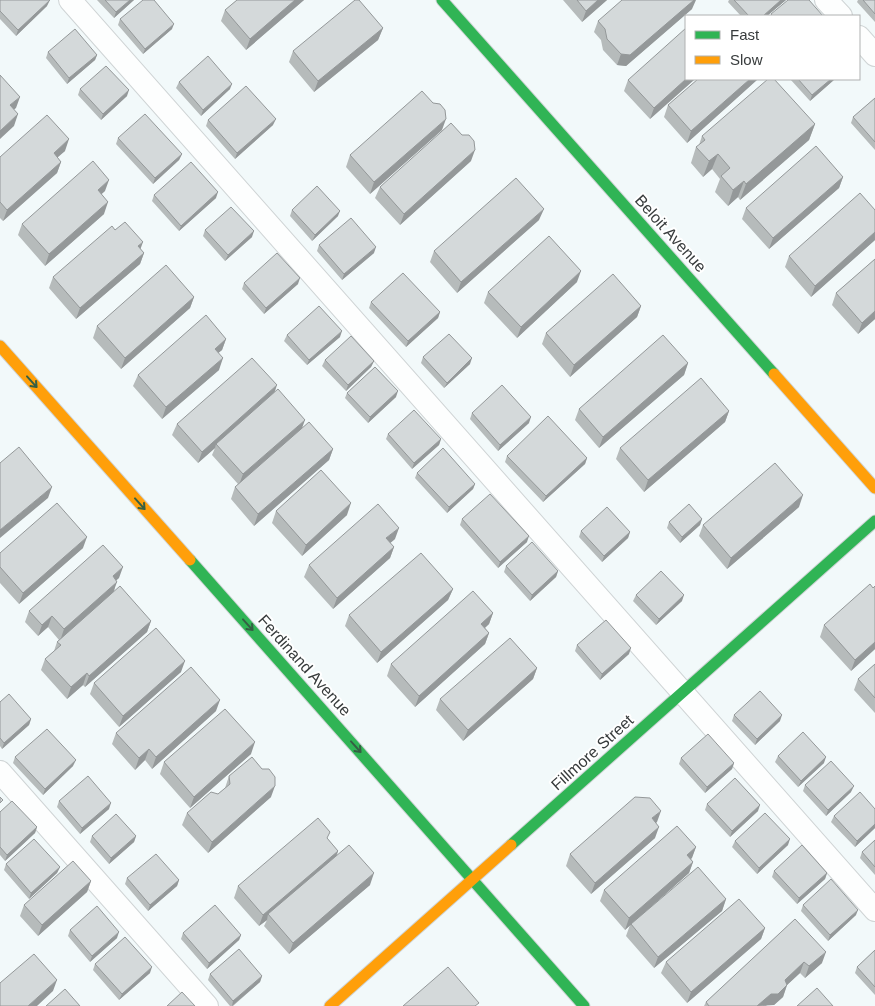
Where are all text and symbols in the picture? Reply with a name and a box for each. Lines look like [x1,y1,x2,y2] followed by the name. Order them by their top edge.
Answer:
[685,15,860,80] legend
[730,26,760,43] text: Fast
[730,51,763,68] text: Slow
[632,191,710,275] street label: Beloit Avenue
[27,376,38,389] one-way arrow
[134,497,146,510] one-way arrow
[255,611,354,719] street label: Ferdinand Avenue
[242,619,254,632] one-way arrow
[548,711,637,793] street label: Fillmore Street
[350,740,362,753] one-way arrow

